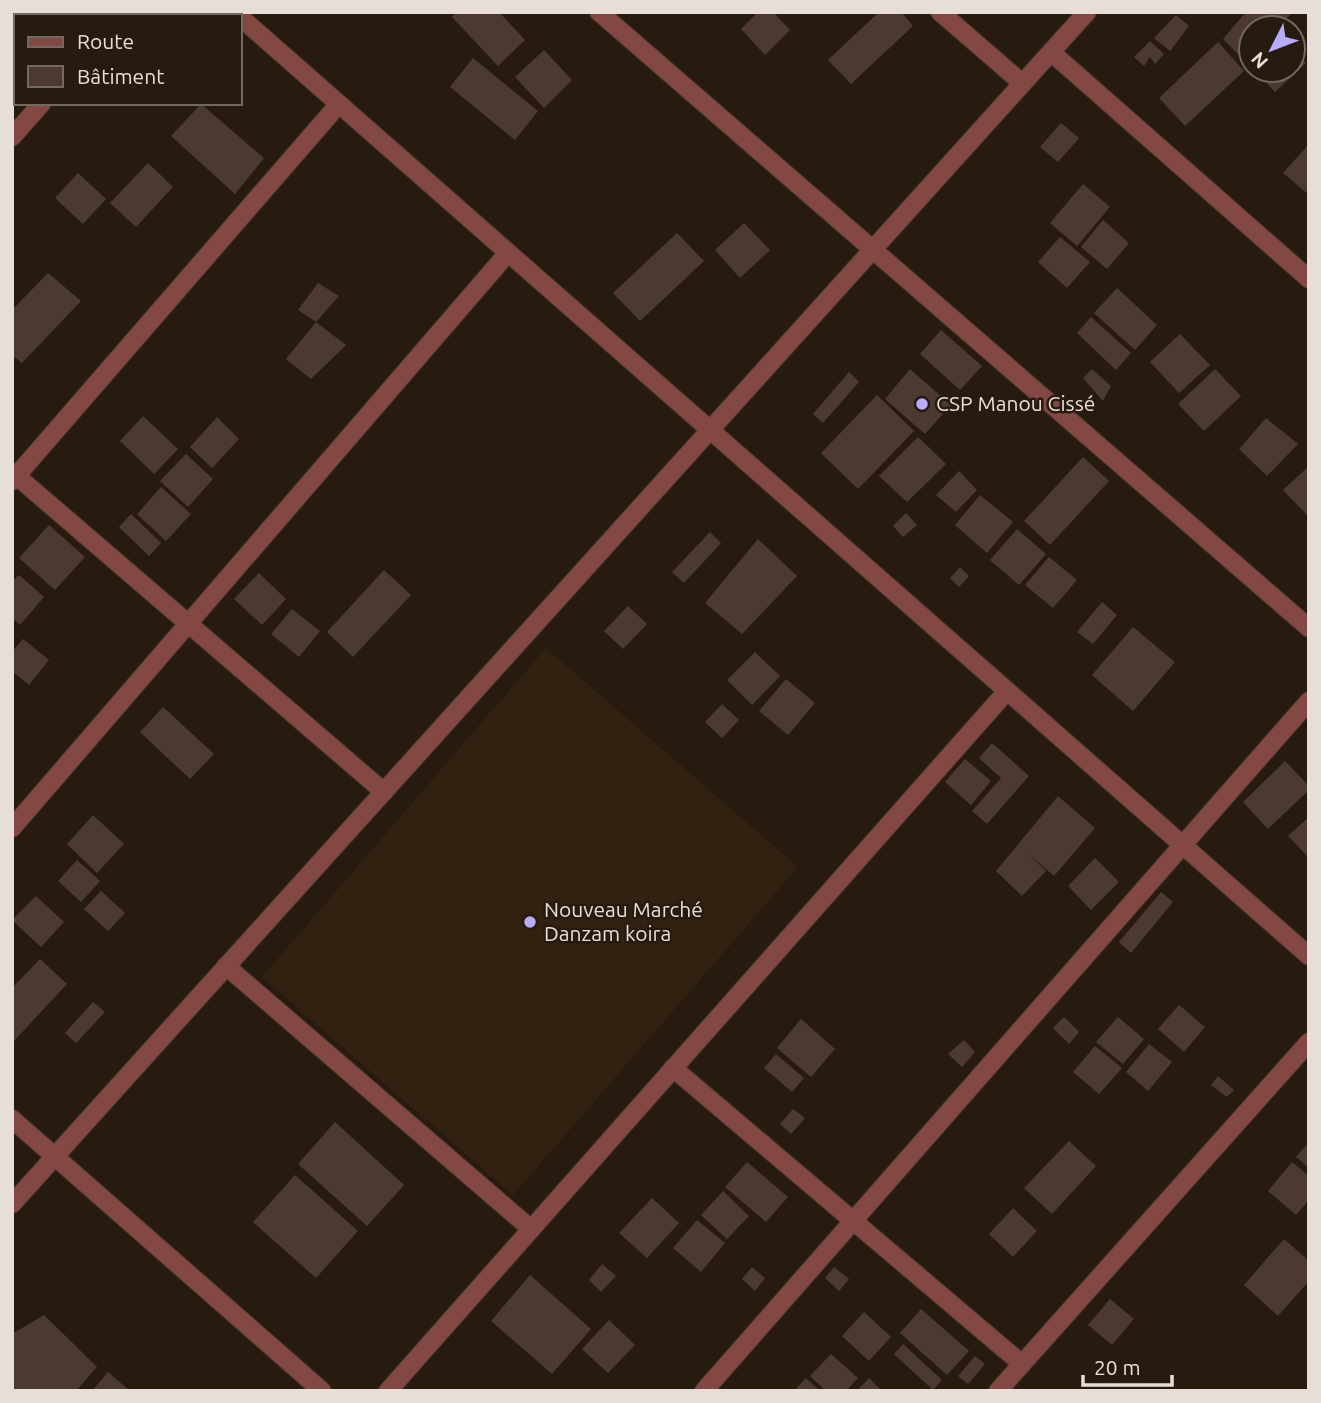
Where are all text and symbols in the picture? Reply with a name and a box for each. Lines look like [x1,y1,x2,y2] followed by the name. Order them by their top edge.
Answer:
[14,14,242,105] legend
[1237,14,1307,84] north arrow
[77,29,134,53] text: Route
[1246,48,1272,73] text: N
[77,64,164,88] text: Bâtiment
[936,391,1095,415] place label: CSP Manou Cissé
[914,396,930,412] marker: CSP Manou Cissé
[544,897,703,945] place label: Nouveau Marché Danzam koira
[522,914,538,930] marker: Nouveau Marché Danzam koira
[1083,1344,1172,1388] scale bar
[1094,1355,1141,1379] text: 20 m

